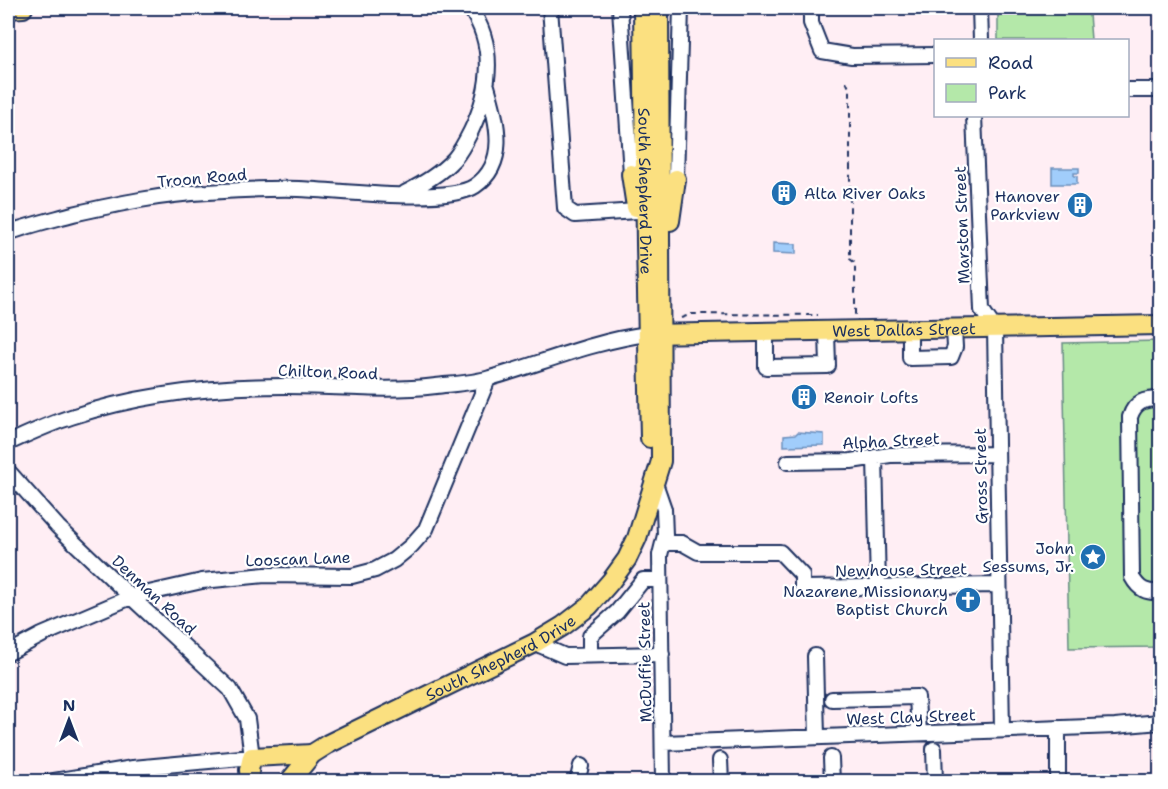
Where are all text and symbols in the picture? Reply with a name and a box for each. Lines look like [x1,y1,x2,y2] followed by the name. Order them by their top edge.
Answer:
[934,39,1129,117] legend
[988,51,1033,75] text: Road
[988,81,1027,105] text: Park
[634,107,657,275] street label: South Shepherd Drive
[156,164,248,192] street label: Troon Road
[949,166,975,284] street label: Marston Street
[769,178,799,208] building icon: Alta River Oaks
[804,183,926,204] place label: Alta River Oaks
[990,186,1060,225] place label: Hanover Parkview
[1065,190,1095,220] building icon: Hanover Parkview
[832,318,976,341] street label: West Dallas Street
[278,360,378,384] street label: Chilton Road
[789,382,819,412] building icon: Renoir Lofts
[824,387,919,408] place label: Renoir Lofts
[842,428,940,454] street label: Alpha Street
[970,428,992,524] street label: Gross Street
[983,538,1074,577] place label: John Sessums, Jr.
[1078,542,1108,572] place icon: John Sessums, Jr.
[245,547,351,571] street label: Looscan Lane
[107,550,201,640] street label: Denman Road
[835,558,967,582] street label: Newhouse Street
[783,581,948,620] place label: Nazarene Missionary Baptist Church
[953,585,983,615] church icon: Nazarene Missionary Baptist Church
[633,601,657,723] street label: McDuffie Street
[422,610,580,705] street label: South Shepherd Drive
[39,690,99,750] north arrow
[63,695,75,716] text: N
[846,704,976,730] street label: West Clay Street

